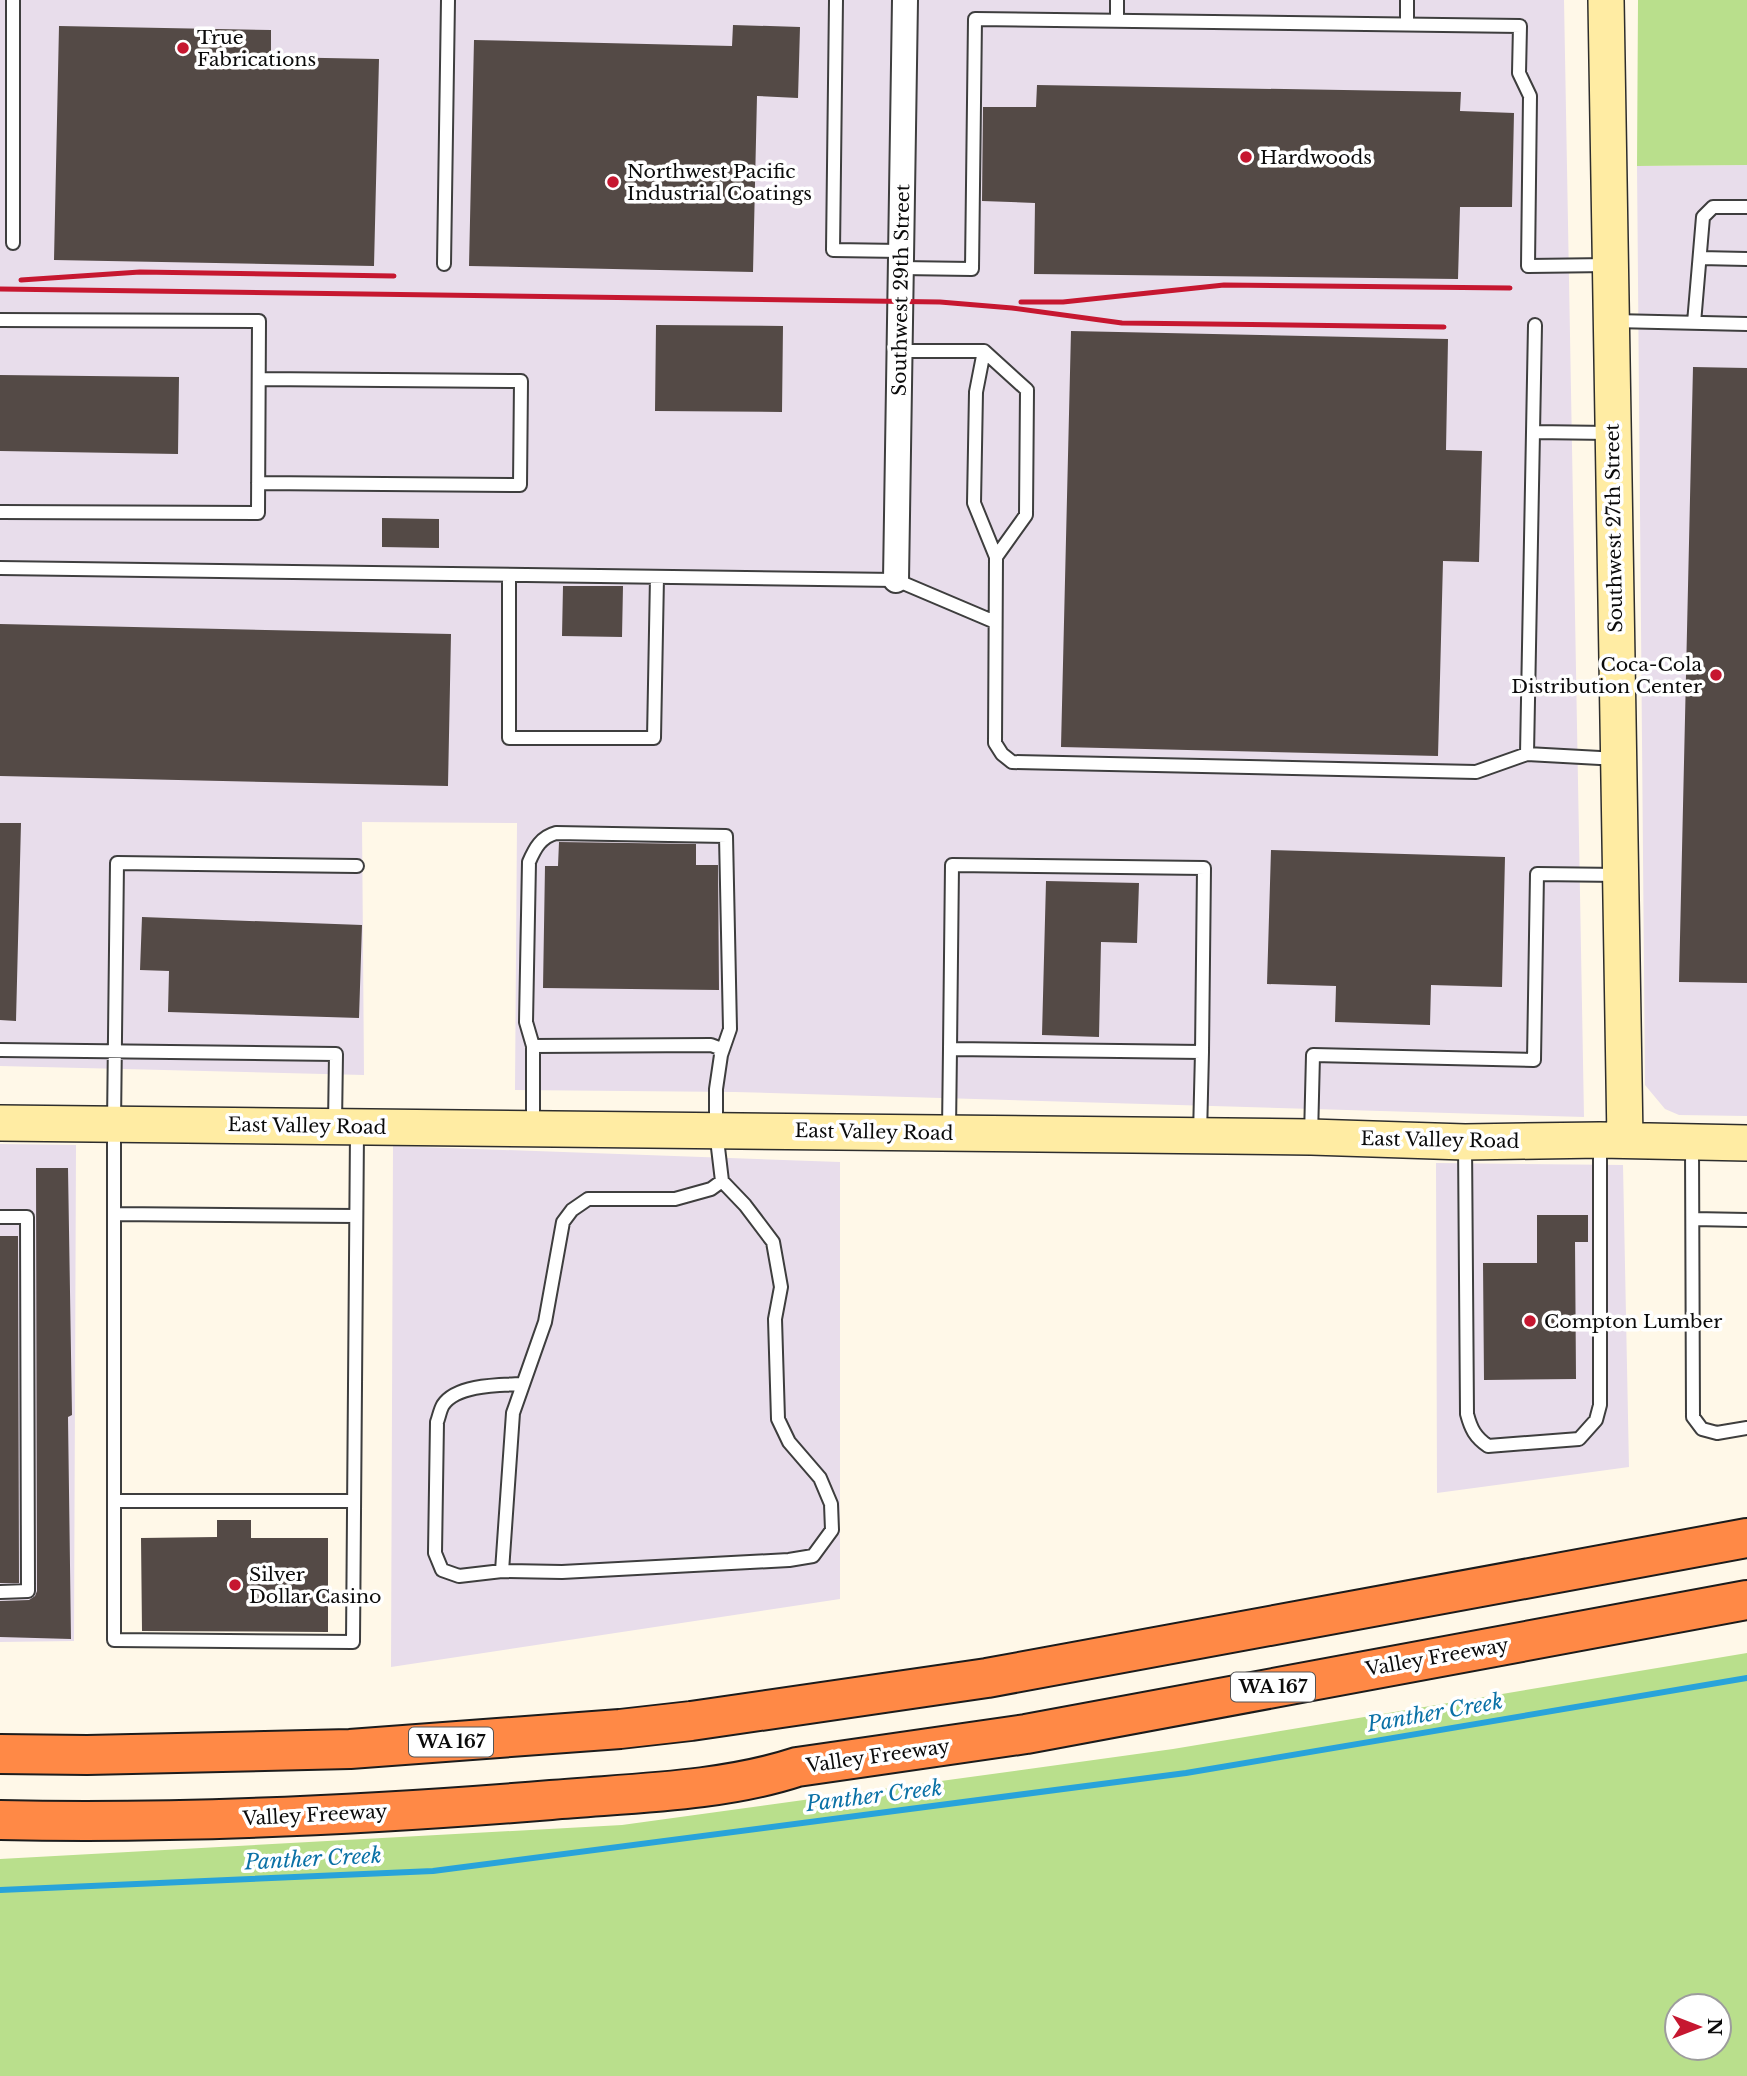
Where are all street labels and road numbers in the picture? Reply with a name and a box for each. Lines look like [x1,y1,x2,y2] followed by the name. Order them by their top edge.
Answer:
[888,183,914,396] street label: Southwest 29th Street
[1601,422,1627,633] street label: Southwest 27th Street
[227,1113,387,1139] street label: East Valley Road
[794,1119,954,1145] street label: East Valley Road
[1360,1127,1520,1153] street label: East Valley Road
[1363,1633,1510,1681] street label: Valley Freeway
[1231,1672,1315,1702] road number: WA 167
[409,1728,493,1756] road number: WA 167
[804,1735,951,1778] street label: Valley Freeway
[241,1800,388,1830] street label: Valley Freeway

